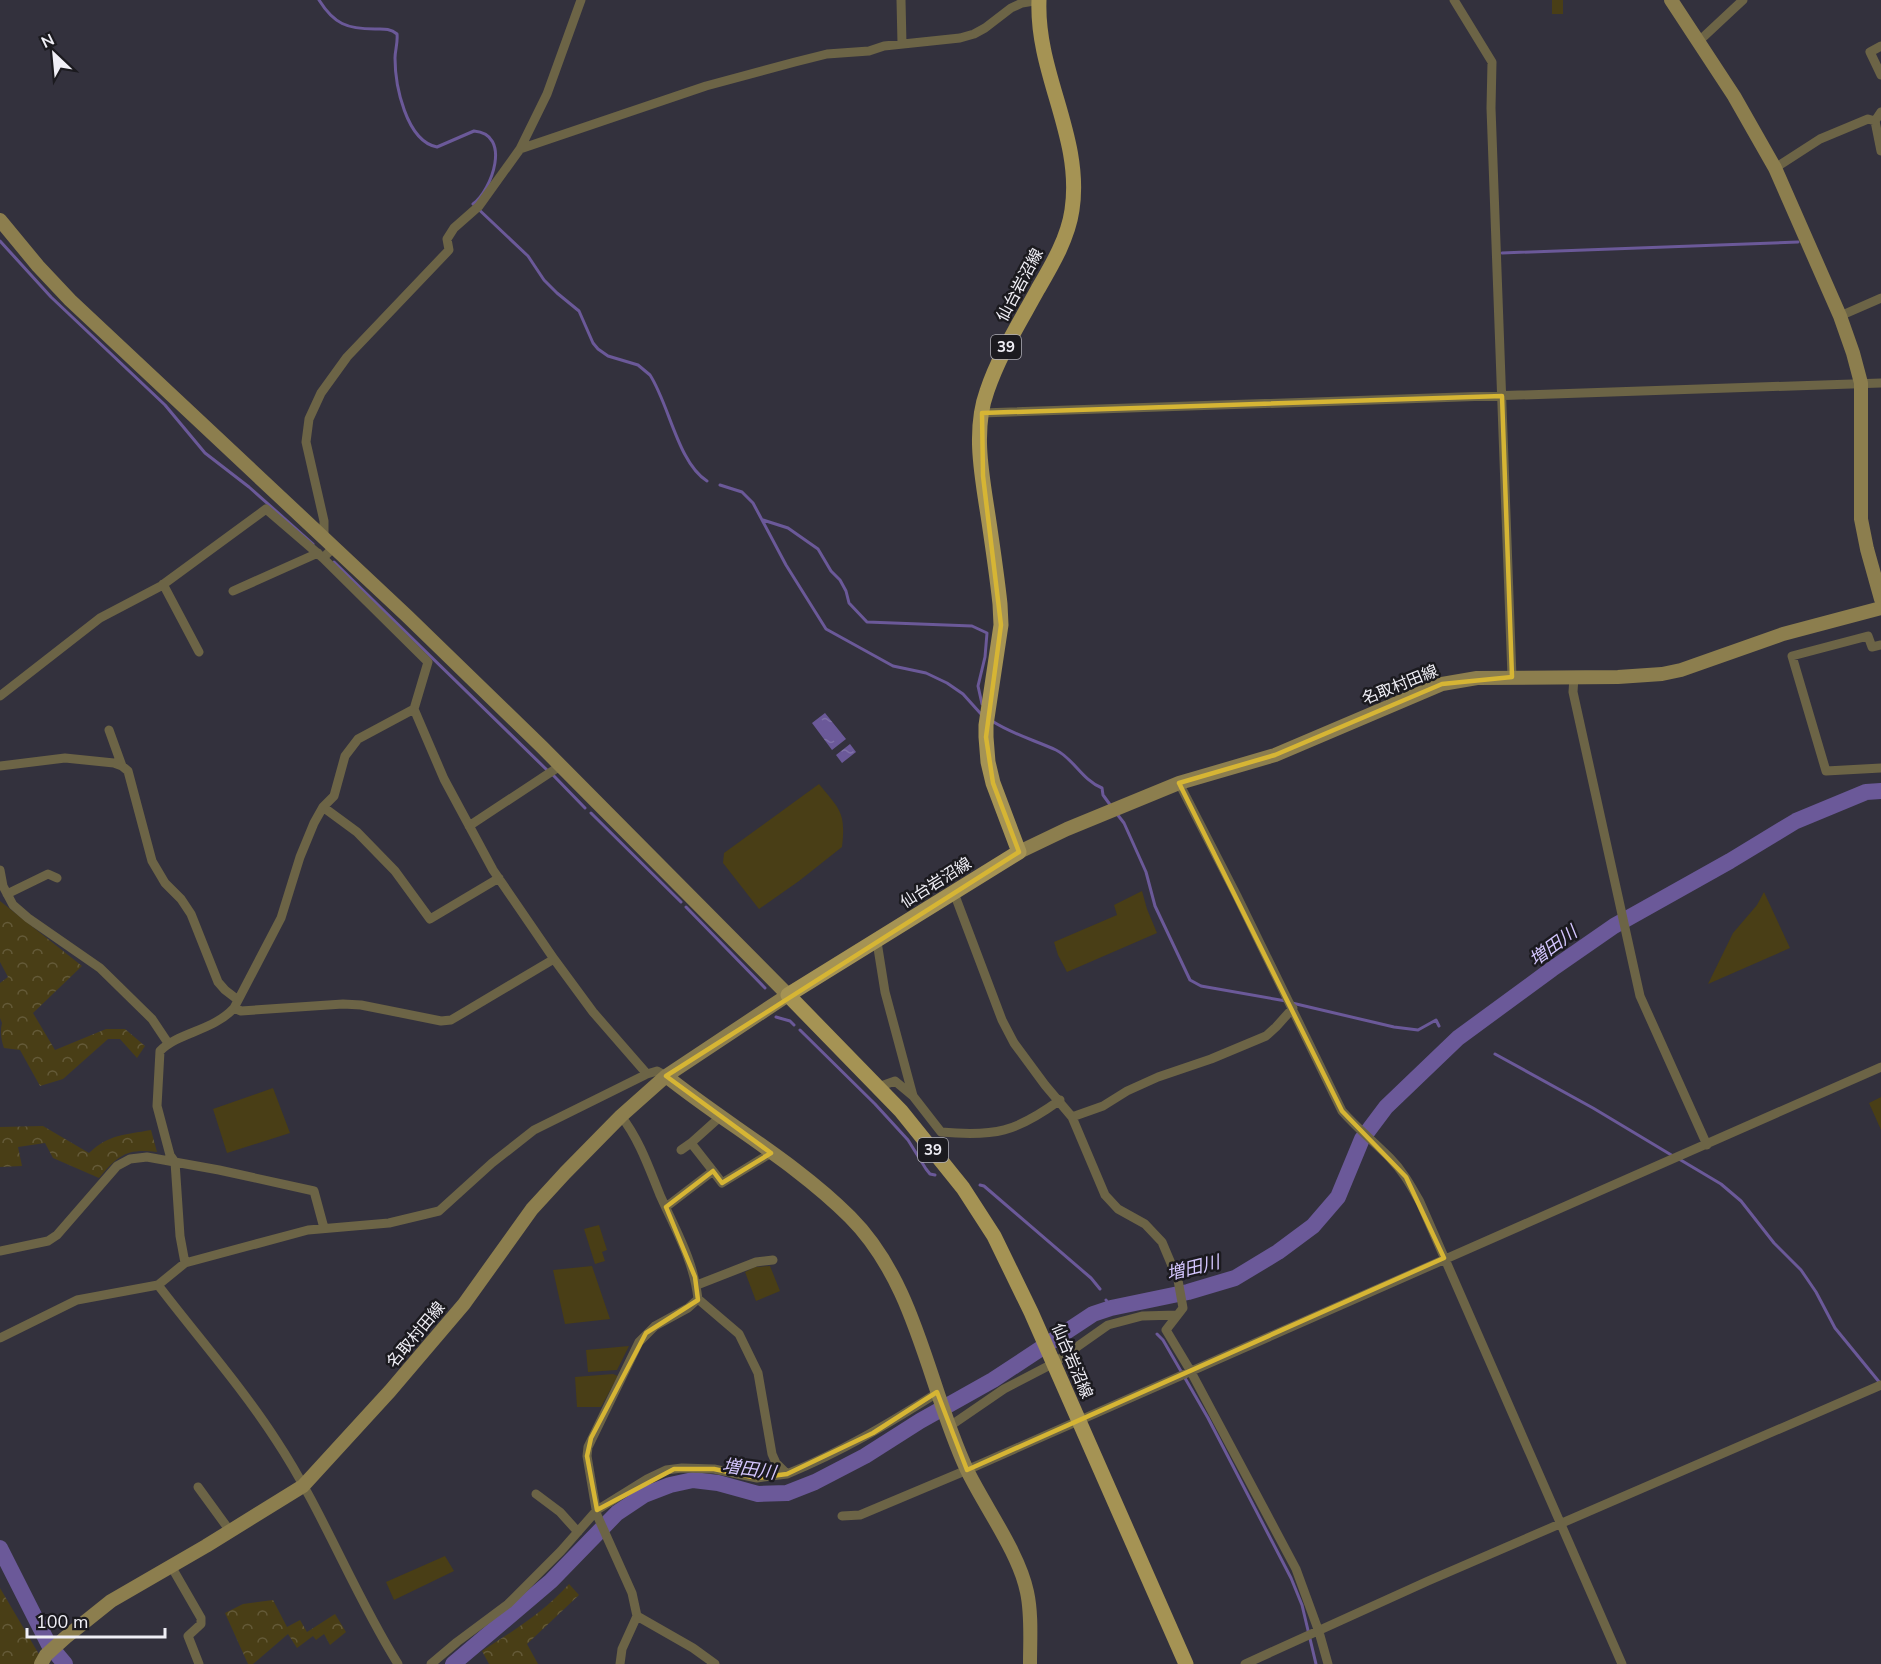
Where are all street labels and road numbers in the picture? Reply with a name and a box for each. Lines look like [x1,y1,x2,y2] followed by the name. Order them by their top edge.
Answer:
[992,245,1048,325] street label: 仙台岩沼線
[991,335,1021,359] road number: 39
[1359,660,1441,710] street label: 名取村田線
[896,852,976,914] street label: 仙台岩沼線
[918,1138,948,1162] road number: 39
[382,1297,450,1373] street label: 名取村田線
[1046,1320,1098,1402] street label: 仙台岩沼線

